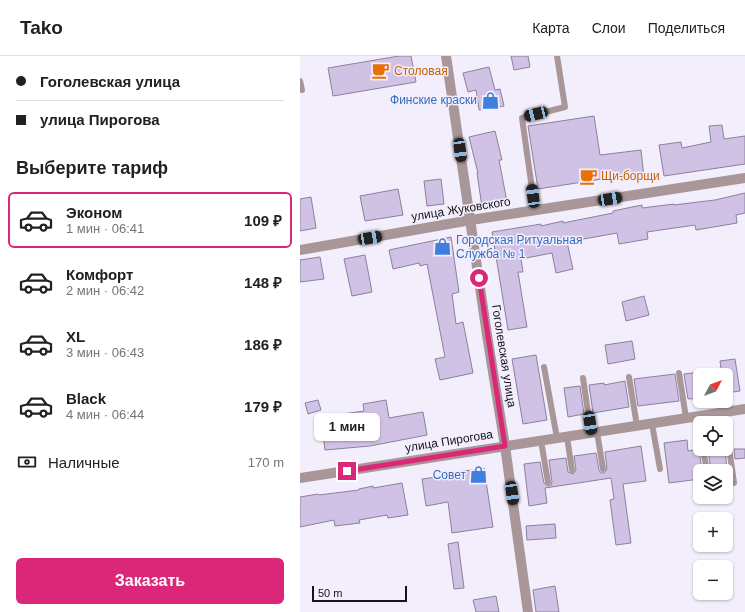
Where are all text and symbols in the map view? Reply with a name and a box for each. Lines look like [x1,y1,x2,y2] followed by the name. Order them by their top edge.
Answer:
[20,17,63,38] text: Tako
[532,20,570,36] text: Карта
[592,20,626,36] text: Слои
[648,20,725,36] text: Поделиться
[371,61,391,81] cafe icon: Столовая
[394,64,448,78] place label: Столовая
[40,73,180,90] text: Гоголевская улица
[480,90,500,110] shop icon: Финские краски
[390,93,477,107] place label: Финские краски
[523,105,549,123] car
[40,111,160,128] text: улица Пирогова
[452,137,468,163] car
[16,158,168,178] text: Выберите тариф
[578,166,598,186] cafe icon: Щи-борщи
[601,169,660,183] place label: Щи-борщи
[525,183,541,209] car
[597,191,623,207] car
[410,194,512,224] street label: улица Жуковского
[18,202,54,238] icon: car
[66,204,122,221] text: Эконом
[244,212,282,229] text: 109 ₽
[66,221,144,236] text: 1 мин · 06:41
[357,230,383,246] car
[456,233,582,261] place label: Городская Ритуальная Служба № 1
[433,237,453,257] shop icon: Городская Ритуальная Служба № 1
[18,264,54,300] icon: car
[66,266,133,283] text: Комфорт
[470,269,488,287] route start
[244,274,282,291] text: 148 ₽
[66,283,144,298] text: 2 мин · 06:42
[489,304,519,409] street label: Гоголевская улица
[18,326,54,362] icon: car
[66,328,85,345] text: XL
[244,336,282,353] text: 186 ₽
[66,345,144,360] text: 3 мин · 06:43
[693,368,733,408] north arrow
[693,368,733,600] map controls
[18,388,54,424] icon: car
[66,390,106,407] text: Black
[244,398,282,415] text: 179 ₽
[66,407,144,422] text: 4 мин · 06:44
[582,410,598,436] car
[314,413,380,441] callout: 1 мин
[693,416,733,456] button: locate
[329,419,365,434] text: 1 мин
[404,427,494,455] street label: улица Пирогова
[16,451,38,473] icon: cash
[48,454,120,471] text: Наличные
[248,455,284,470] text: 170 m
[338,462,356,480] route end
[693,464,733,504] button: layers
[469,465,489,485] shop icon: Совет
[433,468,466,482] place label: Совет
[504,480,520,506] car
[693,512,733,552] button: +
[16,558,284,604] button: Заказать
[693,560,733,600] button: −
[312,584,407,603] scale bar
[318,587,342,599] text: 50 m

